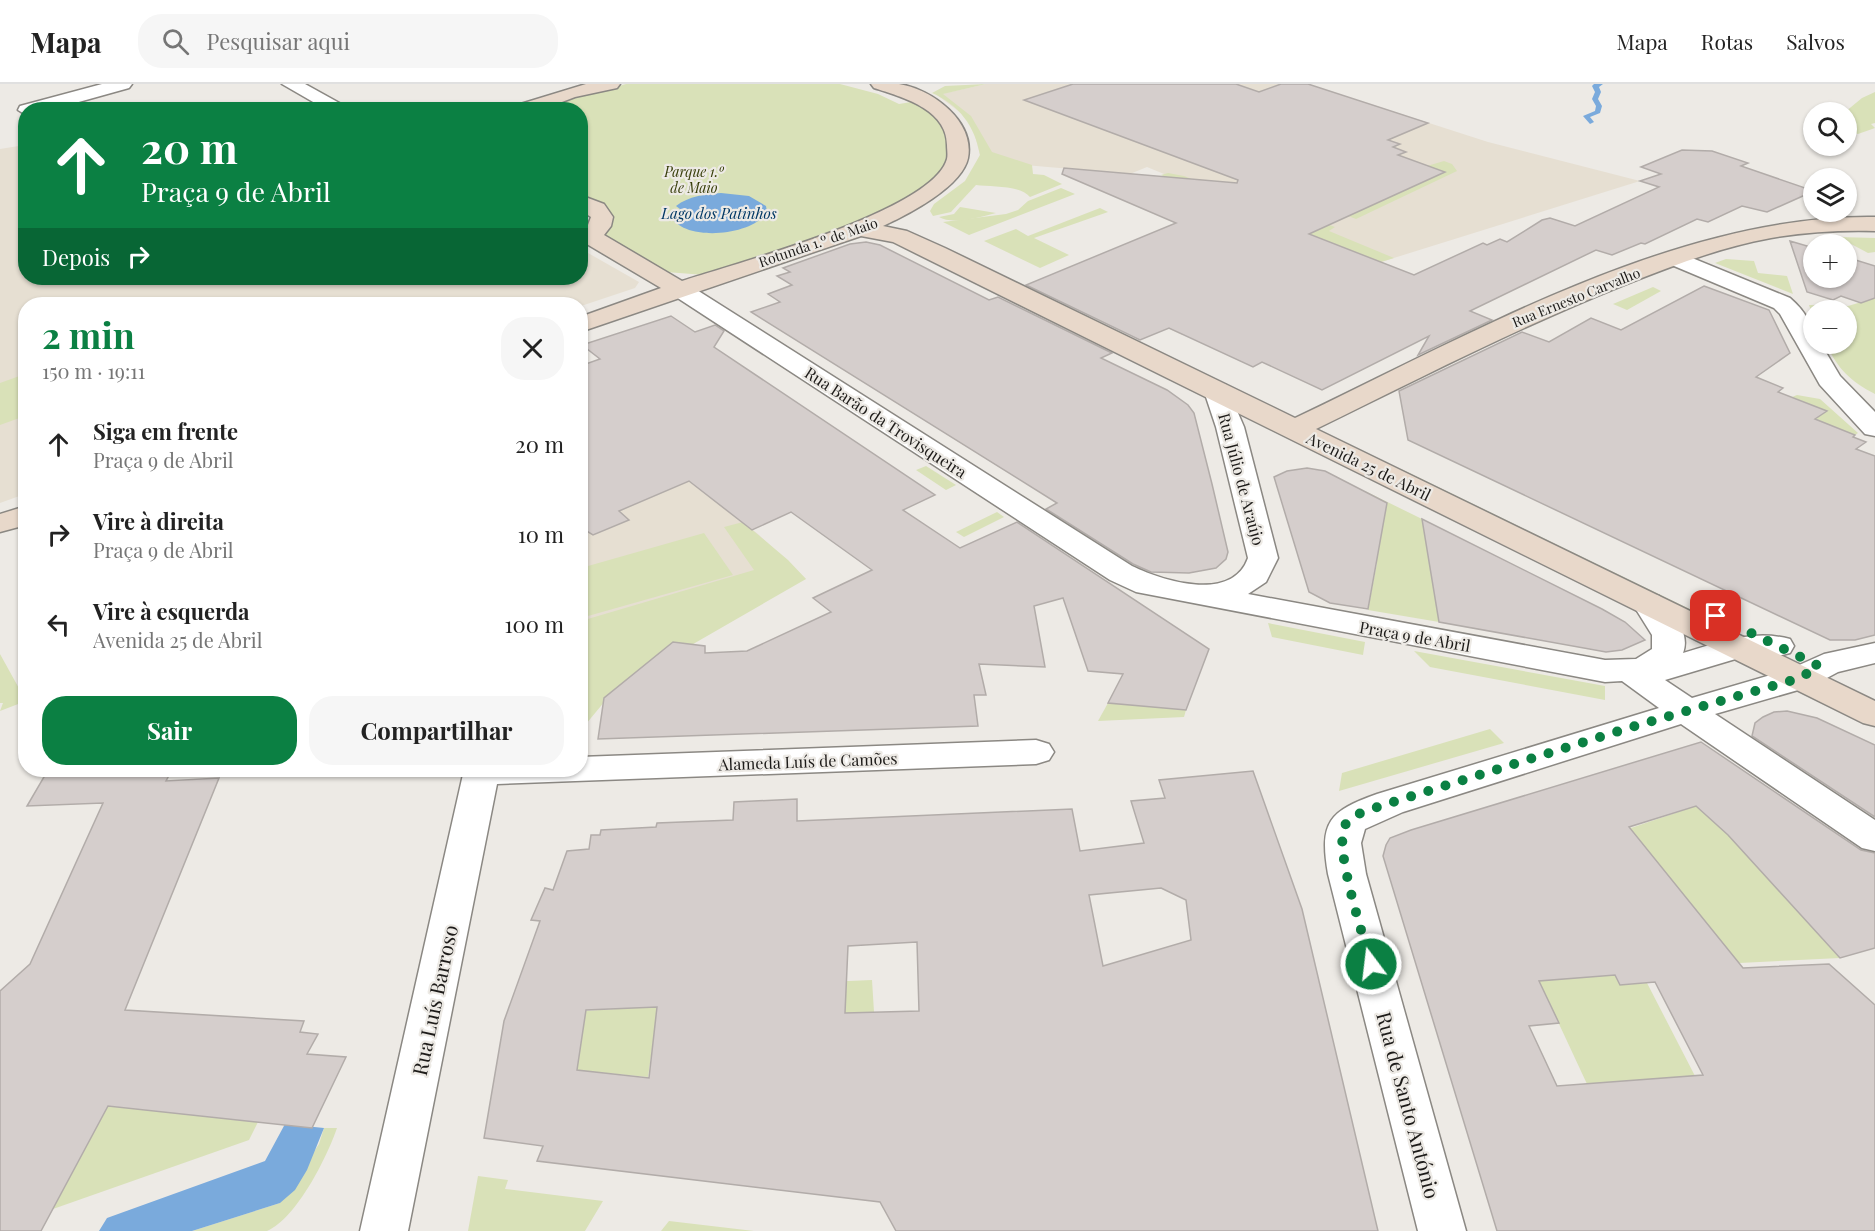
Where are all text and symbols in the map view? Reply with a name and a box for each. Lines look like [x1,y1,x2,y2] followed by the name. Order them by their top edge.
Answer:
[138,14,558,68] search box
[30,23,102,60] text: Mapa
[159,25,192,58] icon: search
[207,26,350,56] text: Pesquisar aqui
[1617,27,1668,55] text: Mapa
[1701,27,1753,55] text: Rotas
[1786,27,1845,55] text: Salvos
[1803,102,1857,354] map controls
[1803,102,1857,156] button: search
[141,119,238,175] text: 20 m
[42,126,120,204] icon: ahead
[663,162,725,197] park label: Parque 1.º de Maio
[1803,168,1857,222] button: layers
[141,173,331,209] text: Praça 9 de Abril
[660,203,777,223] water label: Lago dos Patinhos
[756,213,880,271] street label: Rotunda 1.º de Maio
[1803,234,1857,288] button: +
[122,240,155,273] icon: right
[42,242,110,272] text: Depois
[1509,262,1643,331] street label: Rua Ernesto Carvalho
[1803,300,1857,354] button: −
[42,310,135,358] text: 2 min
[501,317,564,380] button: close
[42,357,145,384] text: 150 m · 19:11
[801,362,971,482] street label: Rua Barão da Trovisqueira
[1214,411,1270,548] street label: Rua Júlio de Araújo
[93,416,238,446] text: Siga em frente
[1303,426,1435,505] street label: Avenida 25 de Abril
[42,428,75,461] icon: ahead
[515,429,564,459] text: 20 m
[93,446,234,473] text: Praça 9 de Abril
[93,506,224,536] text: Vire à direita
[42,518,75,551] icon: right
[518,519,564,549] text: 10 m
[93,536,234,563] text: Praça 9 de Abril
[1690,590,1741,641] pin
[93,596,250,626] text: Vire à esquerda
[1699,599,1732,632] icon: arrive
[42,608,75,641] icon: left
[504,609,564,639] text: 100 m
[1358,616,1473,656] street label: Praça 9 de Abril
[93,626,262,653] text: Avenida 25 de Abril
[42,696,297,765] button: Sair
[309,696,564,765] button: Compartilhar
[717,747,898,775] street label: Alameda Luís de Camões
[405,922,463,1078] street label: Rua Luís Barroso
[1339,932,1403,996] position arrow
[1371,1009,1447,1201] street label: Rua de Santo António

